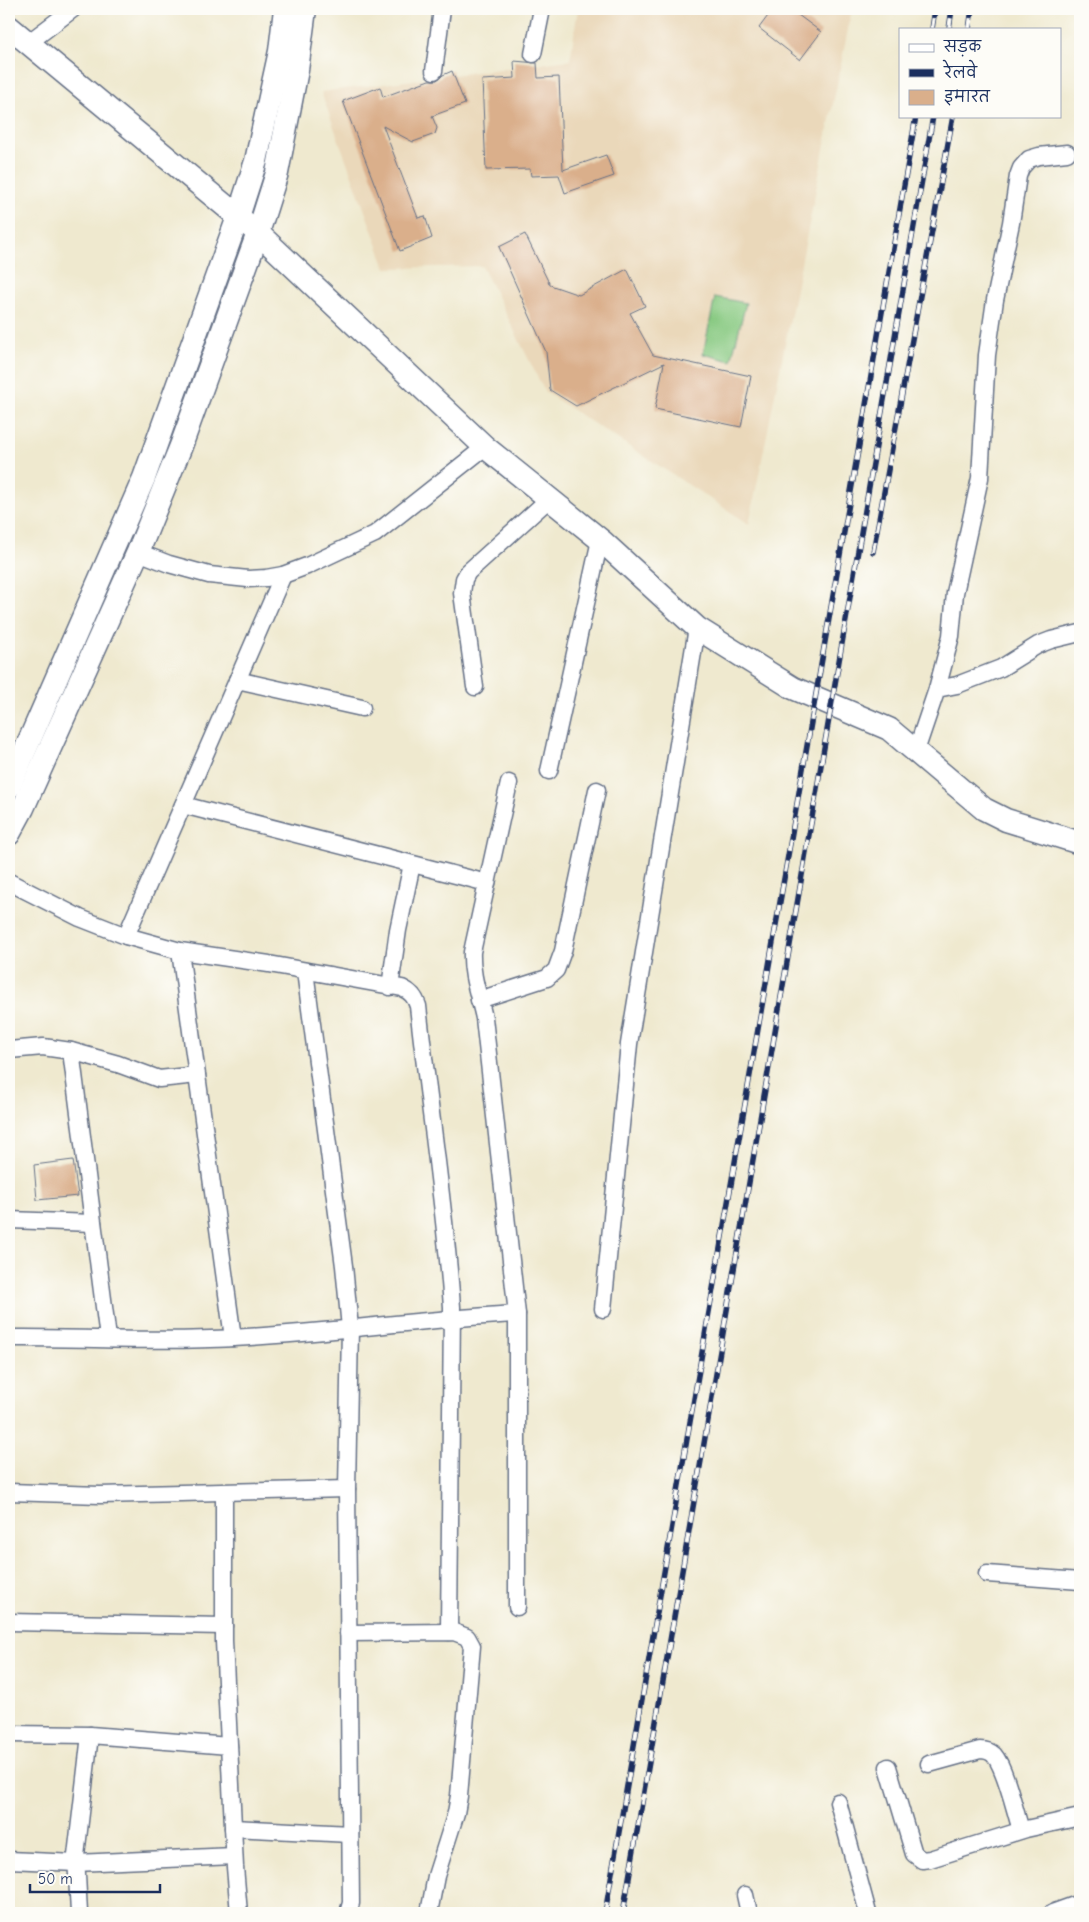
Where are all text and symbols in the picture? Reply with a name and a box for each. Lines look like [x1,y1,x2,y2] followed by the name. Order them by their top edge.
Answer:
[899,28,1062,118] legend
[943,38,982,57] text: सड़क
[942,59,978,82] text: रेलवे
[944,88,991,106] text: इमारत
[30,1862,160,1894] scale bar
[38,1870,73,1888] text: 50 m

